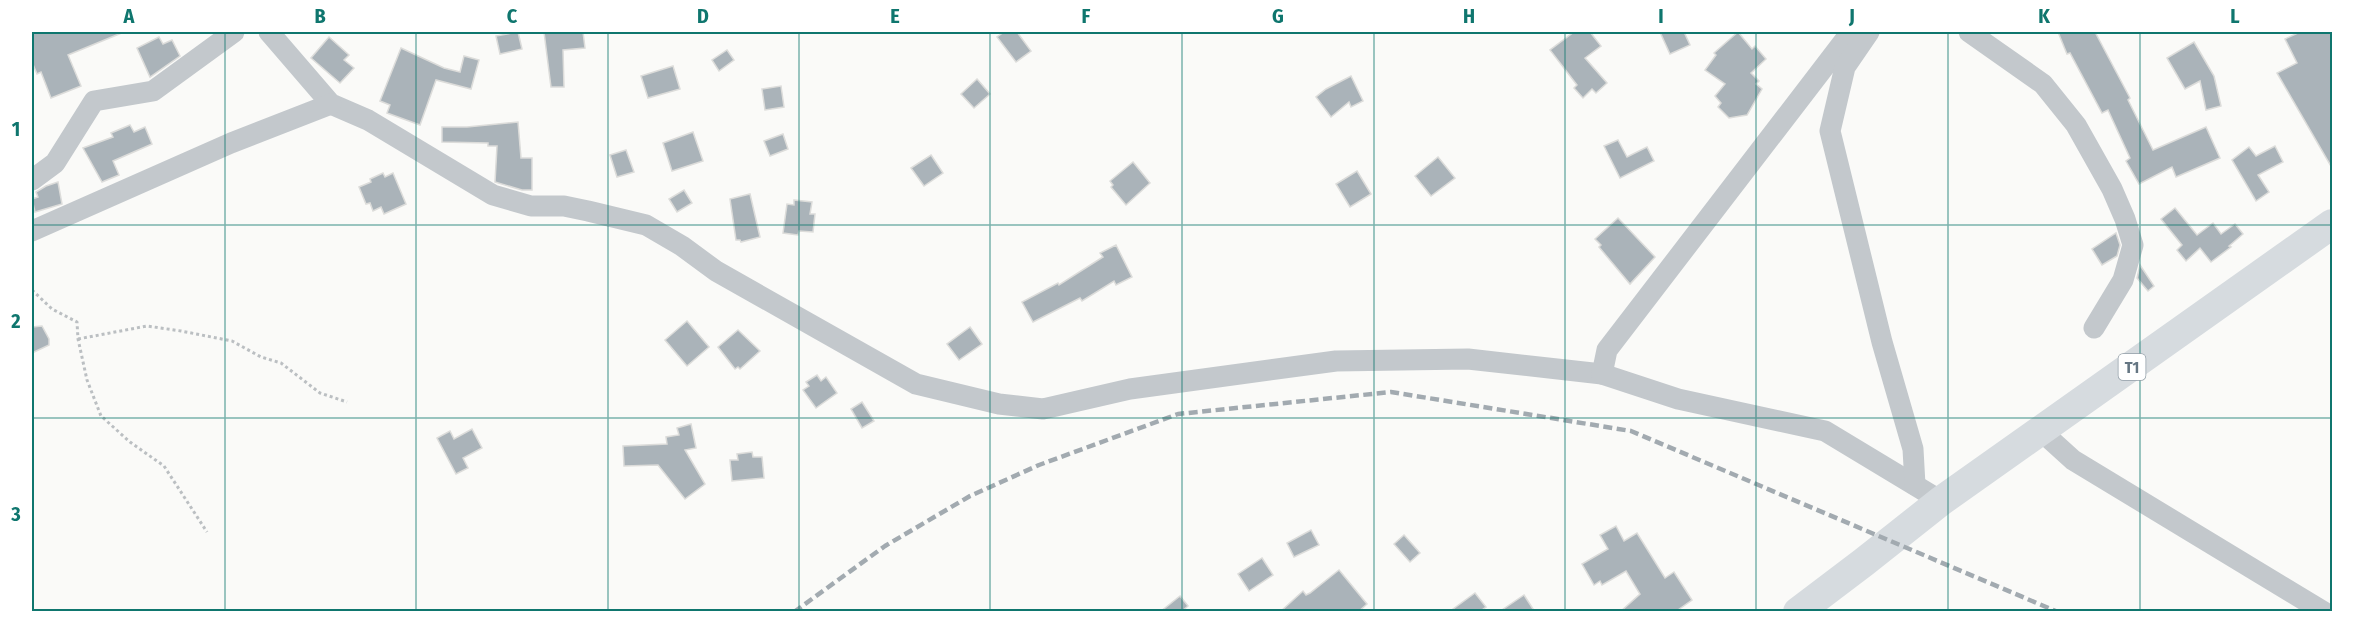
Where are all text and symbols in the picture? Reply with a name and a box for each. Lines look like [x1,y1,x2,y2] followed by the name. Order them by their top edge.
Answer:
[123,4,136,28] text: A
[314,4,326,28] text: B
[507,4,518,28] text: C
[697,4,709,28] text: D
[890,4,900,28] text: E
[1082,4,1091,28] text: F
[1272,4,1284,28] text: G
[1463,4,1475,28] text: H
[1658,4,1664,28] text: I
[1848,4,1855,28] text: J
[2038,4,2050,28] text: K
[2230,4,2240,28] text: L
[12,117,20,141] text: 1
[10,309,21,333] text: 2
[2118,354,2146,380] road number: T1
[10,502,21,526] text: 3

